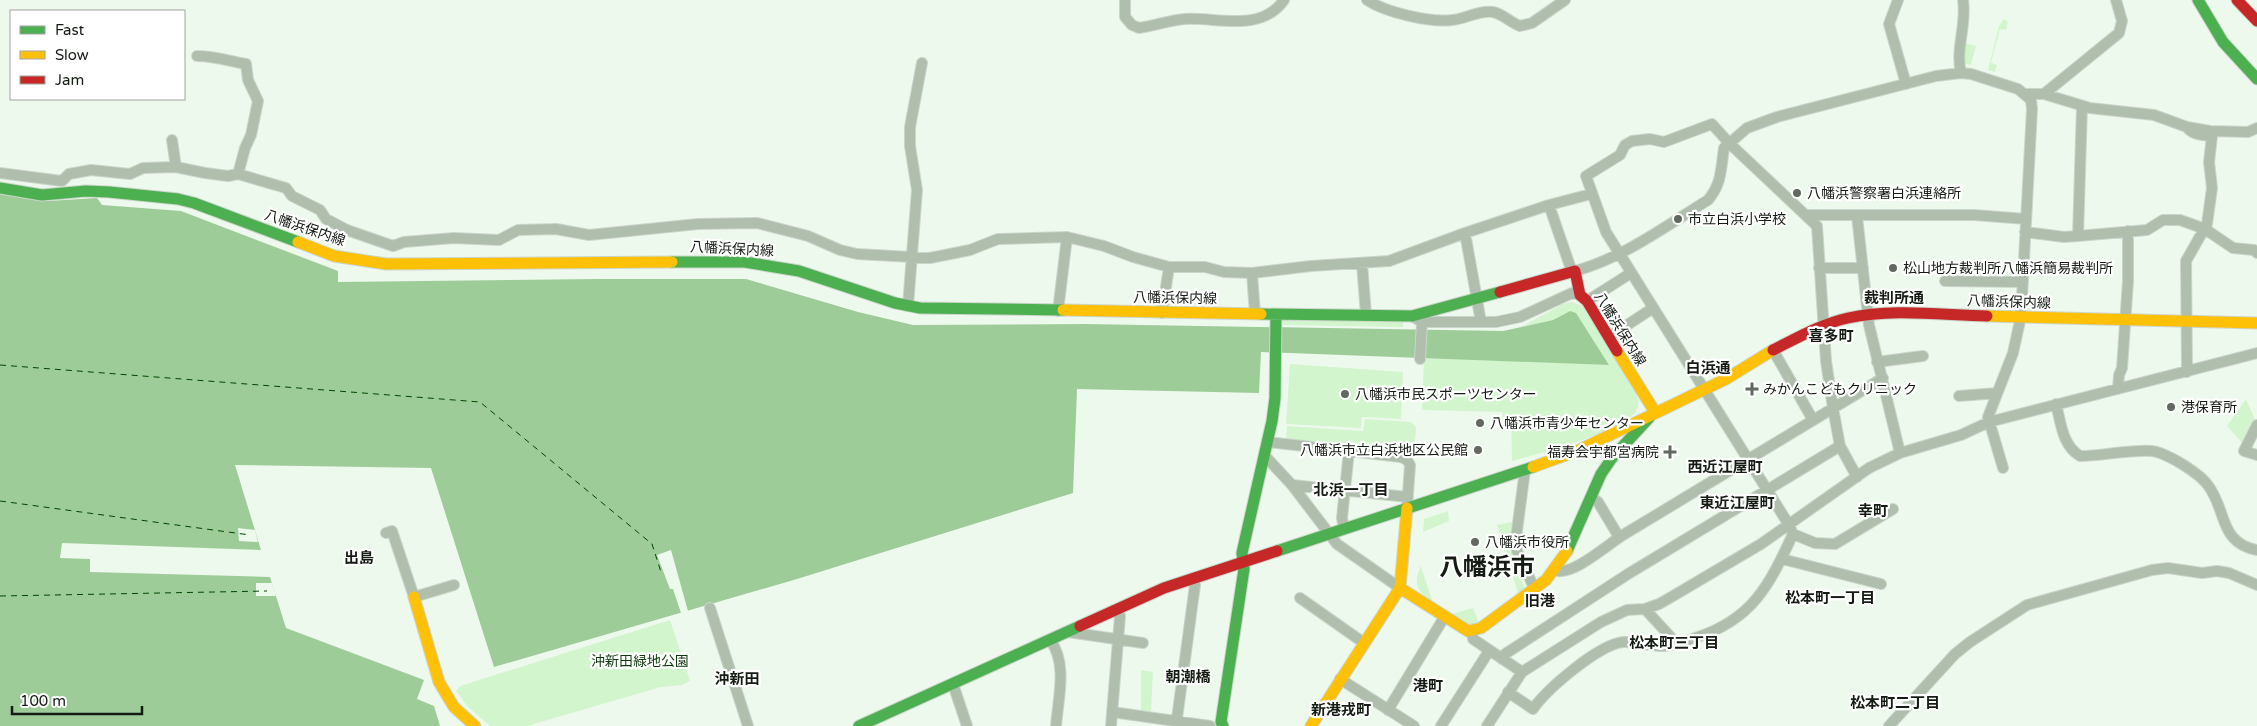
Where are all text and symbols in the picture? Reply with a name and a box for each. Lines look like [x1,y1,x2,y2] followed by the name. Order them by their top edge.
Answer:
[10,10,185,100] legend
[55,21,85,39] text: Fast
[55,46,89,64] text: Slow
[55,71,84,89] text: Jam
[1807,185,1961,202] place label: 八幡浜警察署白浜連絡所
[1791,187,1803,199] marker: 八幡浜警察署白浜連絡所
[263,206,347,250] street label: 八幡浜保内線
[1688,211,1786,228] place label: 市立白浜小学校
[1672,213,1684,225] marker: 市立白浜小学校
[690,238,774,260] street label: 八幡浜保内線
[1903,260,2113,277] place label: 松山地方裁判所八幡浜簡易裁判所
[1887,262,1899,274] marker: 松山地方裁判所八幡浜簡易裁判所
[1133,289,1217,307] street label: 八幡浜保内線
[1591,289,1649,369] street label: 八幡浜保内線
[1864,289,1924,307] district label: 裁判所通
[1967,292,2051,312] street label: 八幡浜保内線
[1808,327,1854,345] district label: 喜多町
[1685,359,1731,377] district label: 白浜通
[1763,381,1917,398] place label: みかんこどもクリニック
[1745,382,1759,396] marker: みかんこどもクリニック
[1355,386,1537,403] place label: 八幡浜市民スポーツセンター
[1339,388,1351,400] marker: 八幡浜市民スポーツセンター
[2181,399,2237,416] place label: 港保育所
[2165,401,2177,413] marker: 港保育所
[1490,415,1644,432] place label: 八幡浜市青少年センター
[1474,417,1486,429] marker: 八幡浜市青少年センター
[1300,442,1468,459] place label: 八幡浜市立白浜地区公民館
[1472,444,1484,456] marker: 八幡浜市立白浜地区公民館
[1547,444,1659,461] place label: 福寿会宇都宮病院
[1663,445,1677,459] marker: 福寿会宇都宮病院
[1687,458,1763,476] district label: 西近江屋町
[1313,481,1389,499] district label: 北浜一丁目
[1699,494,1775,512] district label: 東近江屋町
[1858,502,1888,520] district label: 幸町
[1485,534,1569,551] place label: 八幡浜市役所
[1469,536,1481,548] marker: 八幡浜市役所
[344,549,374,567] district label: 出島
[1439,553,1535,582] district label: 八幡浜市
[1785,589,1875,607] district label: 松本町一丁目
[1525,592,1555,610] district label: 旧港
[1629,634,1719,652] district label: 松本町三丁目
[591,653,689,670] park label: 沖新田緑地公園
[1165,668,1211,686] district label: 朝潮橋
[714,670,760,688] district label: 沖新田
[1413,677,1443,695] district label: 港町
[12,684,142,716] scale bar
[20,692,66,710] text: 100 m
[1850,694,1940,712] district label: 松本町二丁目
[1311,701,1371,719] district label: 新港戎町

